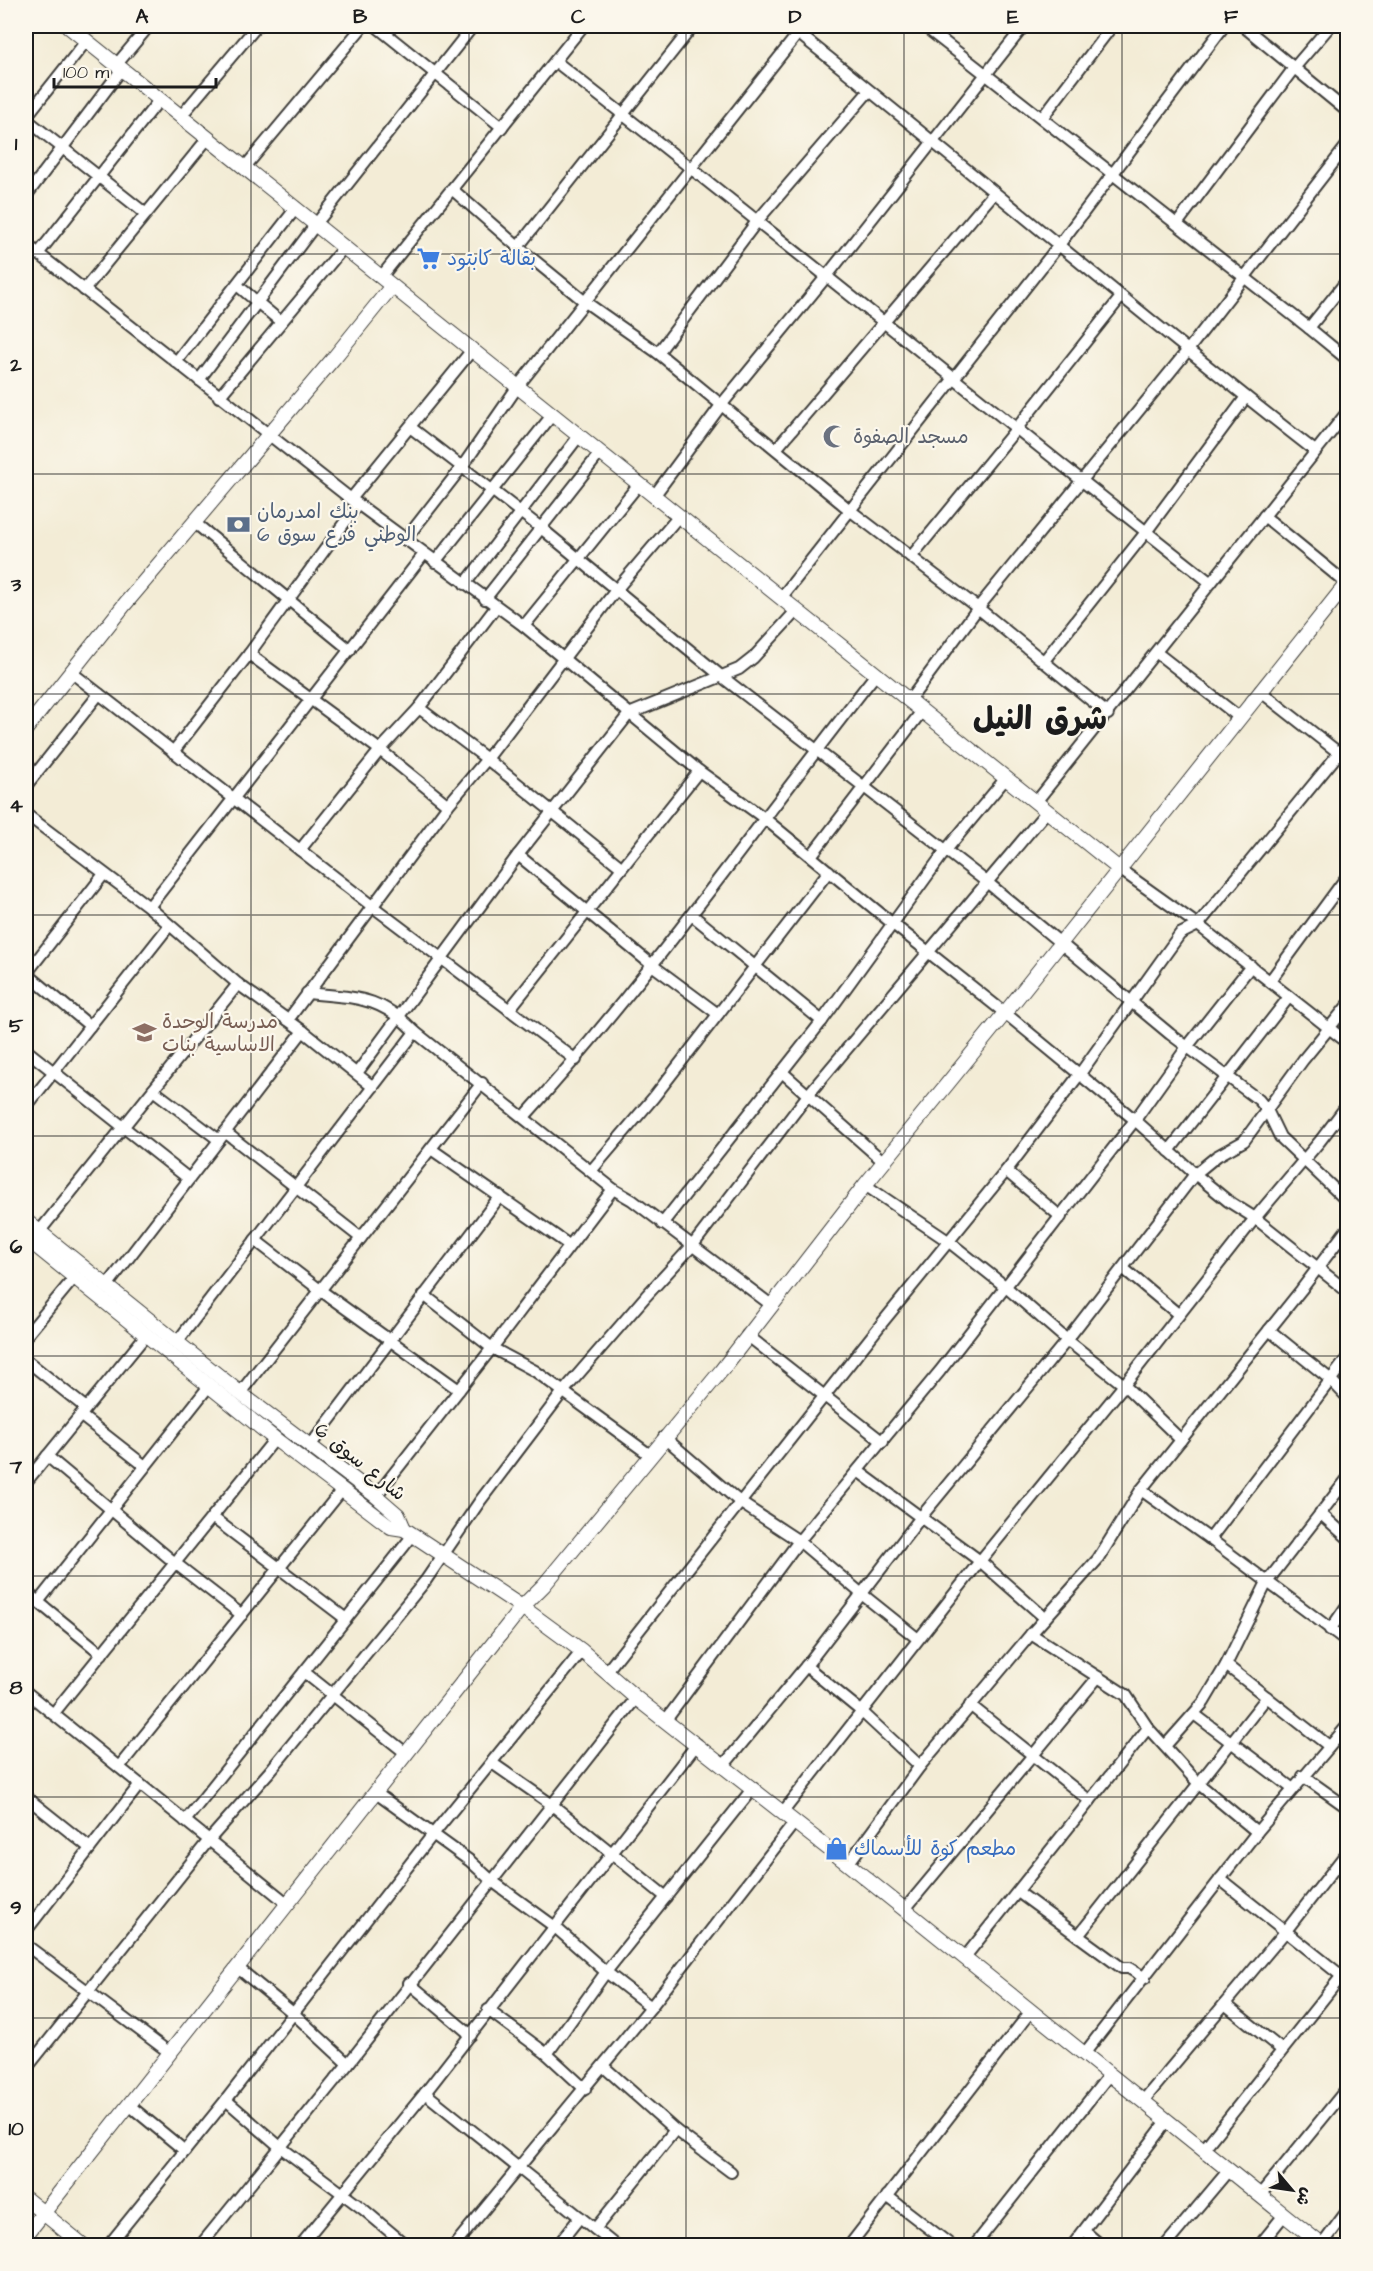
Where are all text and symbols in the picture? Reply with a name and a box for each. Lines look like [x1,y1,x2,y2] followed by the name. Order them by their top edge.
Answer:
[136,3,149,31] text: A
[353,3,368,31] text: B
[571,3,586,31] text: C
[789,3,802,31] text: D
[1007,3,1019,31] text: E
[1224,3,1239,31] text: F
[54,51,216,89] scale bar
[63,60,109,85] text: 100 m
[15,130,18,158] text: 1
[447,245,536,273] place label: بقالة كابتود
[416,246,442,272] supermarket icon: بقالة كابتود
[9,351,22,379] text: 2
[853,423,969,451] place label: مسجد الصفوة
[822,424,848,450] mosque icon: مسجد الصفوة
[257,498,416,552] place label: بنك امدرمان الوطني فرع سوق 6
[226,511,252,537] bank icon: بنك امدرمان الوطني فرع سوق 6
[10,571,22,599] text: 3
[973,697,1107,742] district label: شرق النيل
[9,792,23,820] text: 4
[162,1008,278,1059] place label: مدرسة الوحدة الاساسية بنات
[9,1012,24,1040] text: 5
[131,1020,157,1046] school or university icon: مدرسة الوحدة الاساسية بنات
[10,1233,23,1261] text: 6
[308,1416,412,1508] street label: شارع سوق 6
[9,1453,23,1481] text: 7
[10,1674,23,1702] text: 8
[854,1835,1016,1863] place label: مطعم كوة للأسماك
[823,1836,849,1862] shop icon: مطعم كوة للأسماك
[10,1894,22,1922] text: 9
[8,2115,24,2143] text: 10
[1262,2160,1322,2220] north arrow
[1290,2184,1318,2210] text: ش

